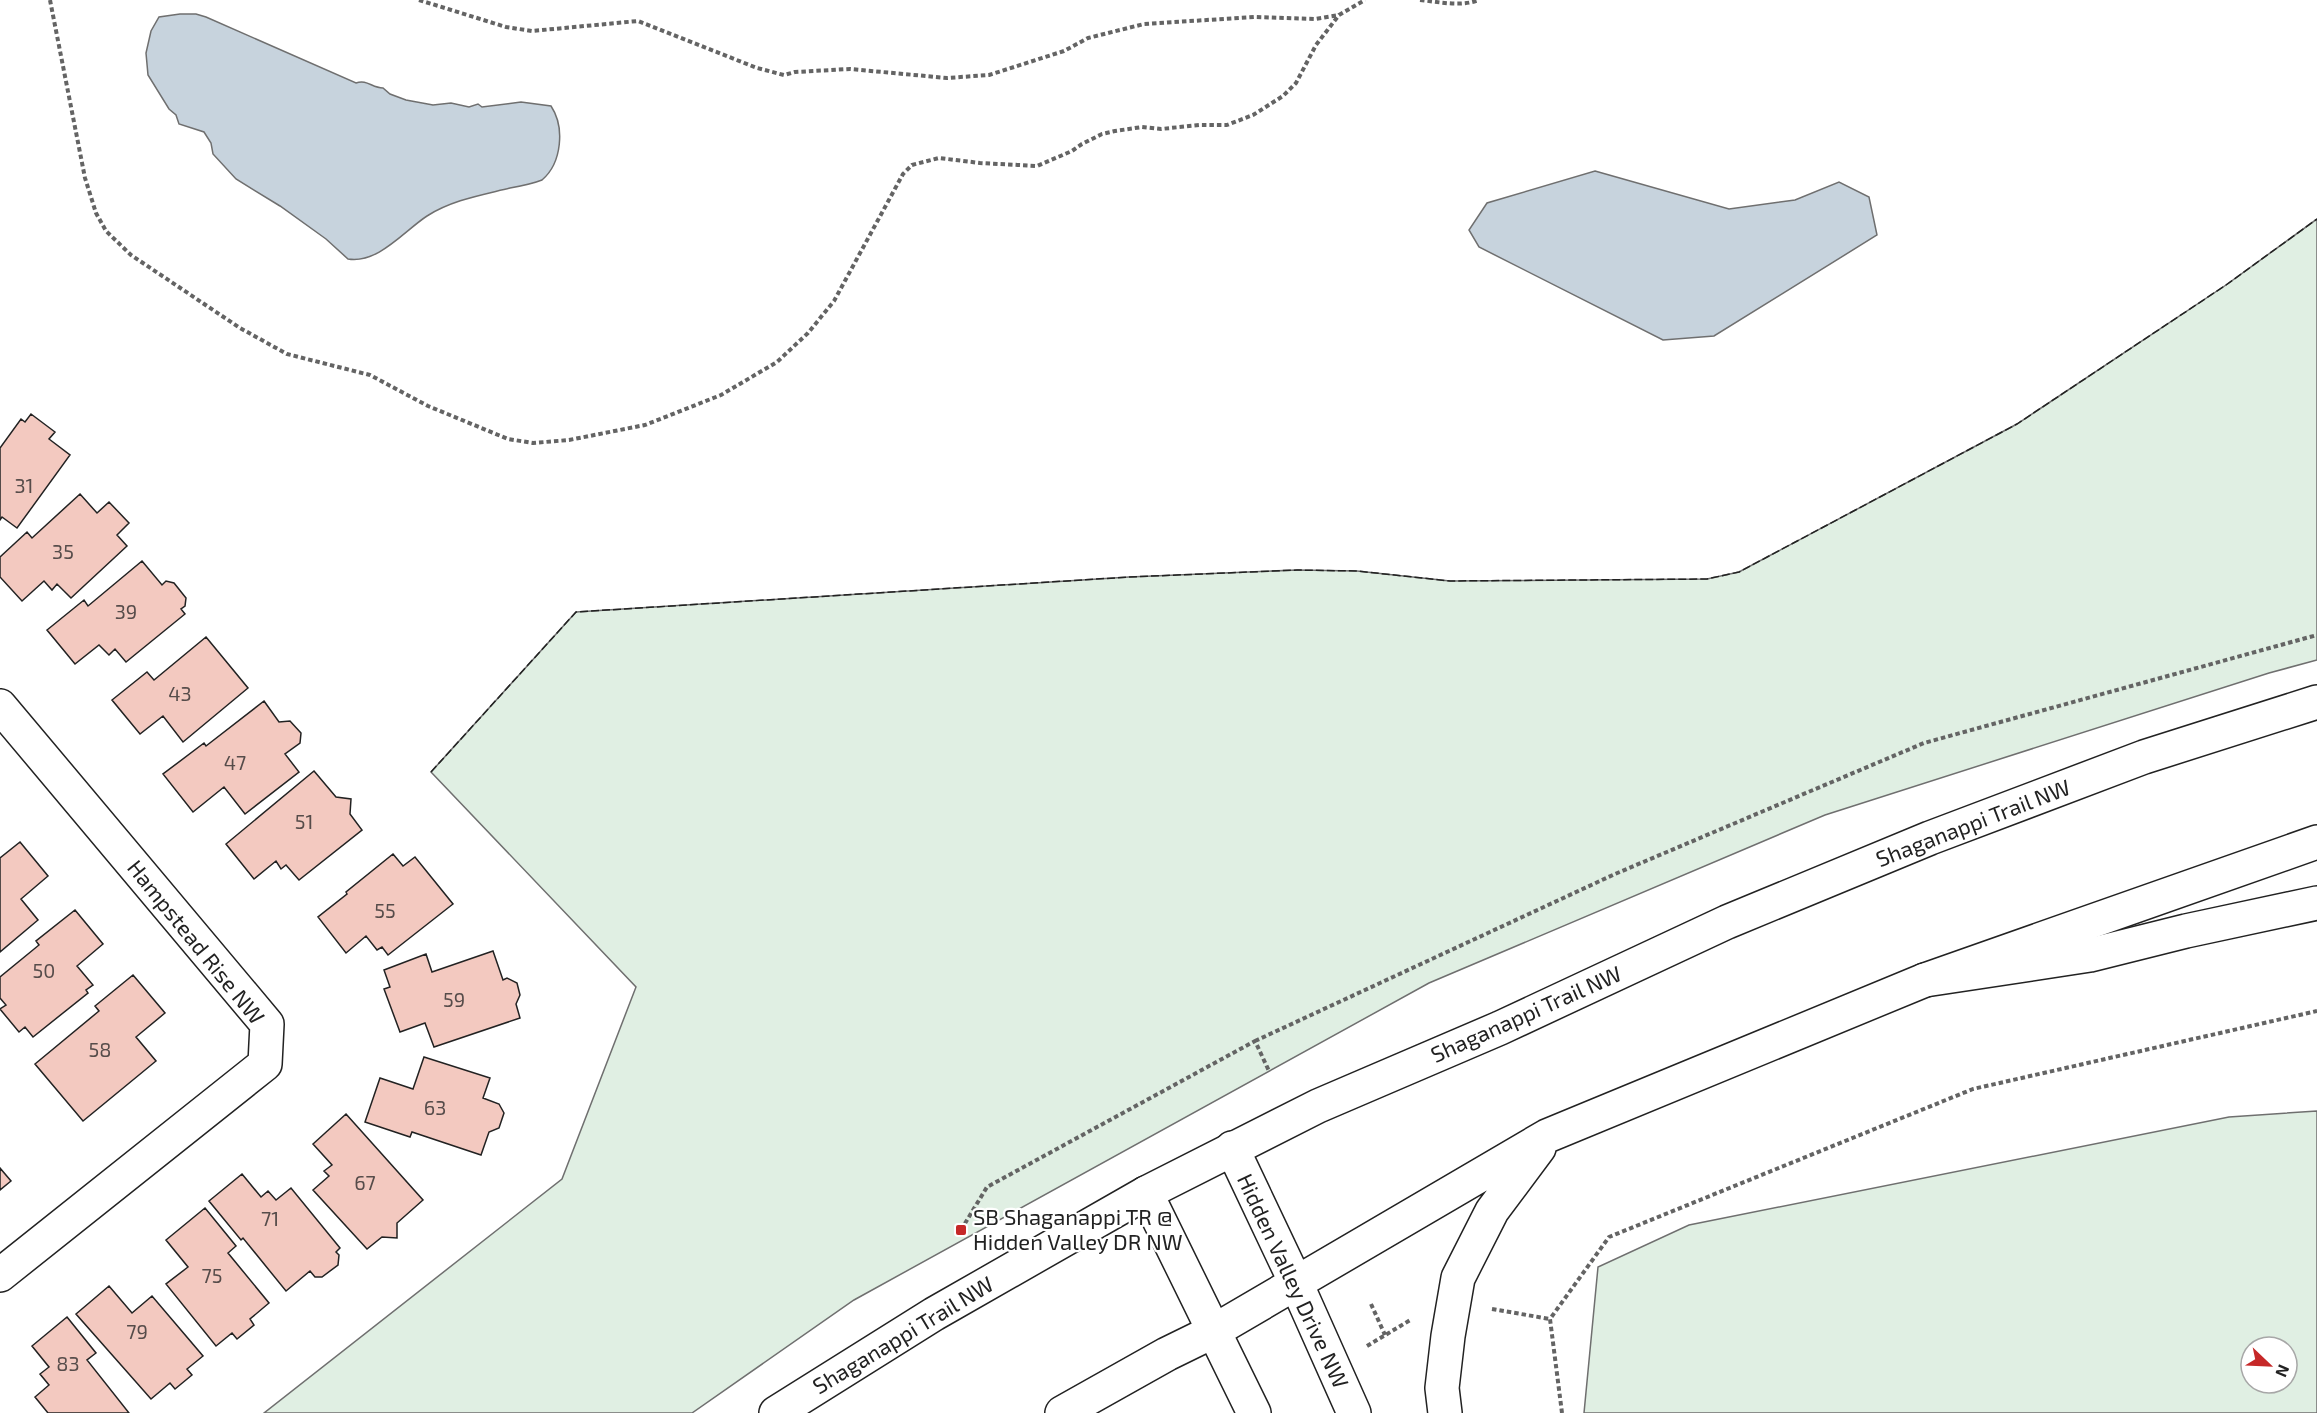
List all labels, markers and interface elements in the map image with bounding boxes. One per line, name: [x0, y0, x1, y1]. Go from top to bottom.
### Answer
house number: 31: [14, 473, 34, 497]
house number: 35: [52, 539, 74, 563]
house number: 39: [115, 599, 137, 623]
house number: 43: [168, 681, 192, 705]
house number: 47: [224, 750, 246, 774]
street label: Shaganappi Trail NW: [1872, 773, 2074, 871]
house number: 51: [295, 809, 313, 833]
street label: Hampstead Rise NW: [123, 854, 271, 1029]
house number: 55: [374, 898, 396, 922]
house number: 50: [33, 958, 55, 982]
street label: Shaganappi Trail NW: [1426, 959, 1625, 1067]
house number: 59: [443, 987, 465, 1011]
house number: 58: [89, 1037, 111, 1061]
house number: 63: [424, 1095, 446, 1119]
street label: Hidden Valley Drive NW: [1233, 1169, 1355, 1392]
house number: 67: [354, 1170, 376, 1194]
place label: SB Shaganappi TR @ Hidden Valley DR NW: [973, 1203, 1183, 1254]
house number: 71: [261, 1206, 279, 1230]
marker: SB Shaganappi TR @ Hidden Valley DR NW: [954, 1223, 968, 1237]
house number: 75: [202, 1263, 222, 1287]
street label: Shaganappi Trail NW: [807, 1270, 998, 1398]
house number: 79: [126, 1319, 148, 1343]
north arrow: [2239, 1335, 2299, 1395]
house number: 83: [56, 1351, 80, 1375]
text: N: [2272, 1362, 2294, 1380]

